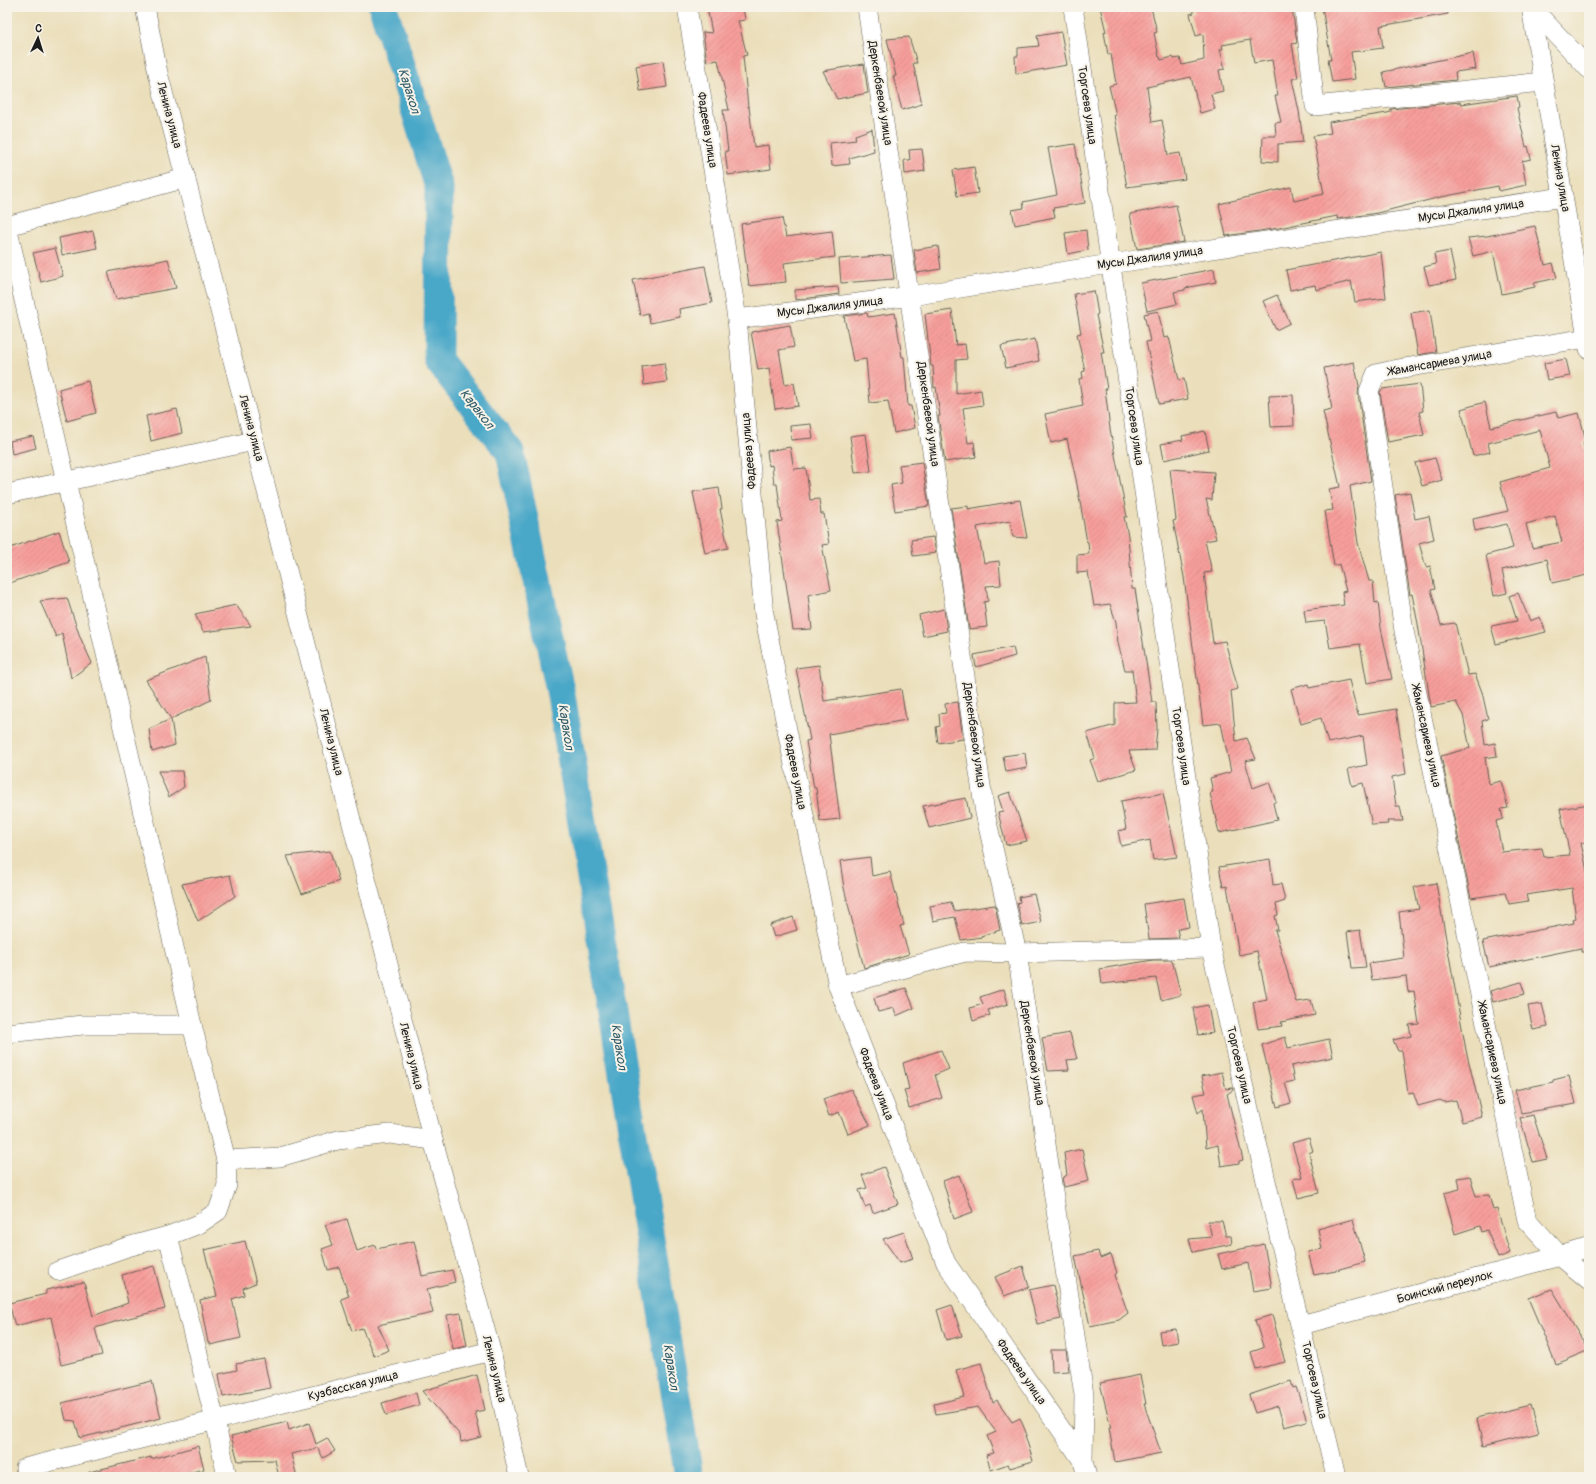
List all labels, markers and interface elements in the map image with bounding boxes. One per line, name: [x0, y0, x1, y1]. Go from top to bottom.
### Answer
north arrow: [18, 18, 58, 58]
text: С: [35, 22, 43, 35]
street label: Деркенбаевой улица: [864, 39, 896, 147]
street label: Торгоева улица: [1074, 65, 1100, 146]
water label: Каракол: [395, 67, 424, 117]
street label: Ленина улица: [153, 79, 185, 150]
street label: Фадеева улица: [694, 91, 720, 169]
street label: Ленина улица: [1546, 142, 1573, 213]
street label: Мусы Джалиля улица: [1417, 196, 1525, 226]
street label: Мусы Джалиля улица: [1096, 243, 1204, 273]
street label: Мусы Джалиля улица: [776, 293, 884, 321]
street label: Жамансариева улица: [1385, 346, 1493, 380]
street label: Деркенбаевой улица: [913, 360, 943, 468]
water label: Каракол: [456, 386, 498, 433]
street label: Торгоева улица: [1121, 386, 1147, 467]
street label: Ленина улица: [235, 392, 267, 463]
street label: Фадеева улица: [738, 412, 760, 490]
street label: Деркенбаевой улица: [959, 681, 989, 789]
street label: Жамансариева улица: [1407, 681, 1444, 789]
water label: Каракол: [554, 703, 578, 752]
street label: Ленина улица: [315, 706, 347, 777]
street label: Торгоева улица: [1168, 706, 1194, 787]
street label: Фадеева улица: [780, 733, 810, 811]
street label: Жамансариева улица: [1473, 998, 1510, 1106]
street label: Деркенбаевой улица: [1016, 999, 1048, 1107]
street label: Ленина улица: [395, 1020, 427, 1091]
water label: Каракол: [607, 1023, 631, 1072]
street label: Торгоева улица: [1223, 1025, 1255, 1106]
street label: Фадеева улица: [855, 1046, 897, 1123]
street label: Боинский переулок: [1395, 1267, 1495, 1307]
street label: Ленина улица: [478, 1333, 510, 1404]
street label: Фадеева улица: [993, 1336, 1049, 1408]
street label: Торгоева улица: [1298, 1340, 1330, 1421]
water label: Каракол: [659, 1343, 683, 1392]
street label: Кузбасская улица: [306, 1367, 400, 1404]

